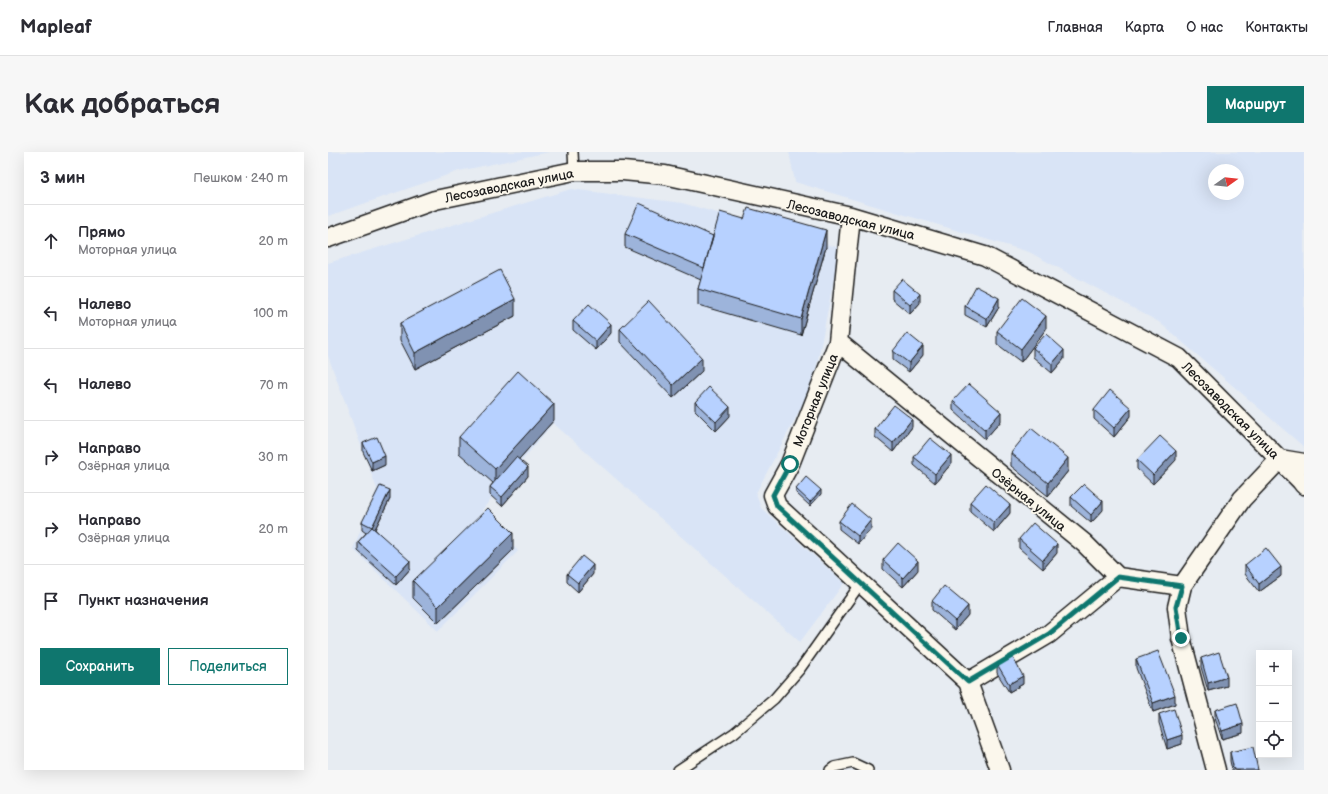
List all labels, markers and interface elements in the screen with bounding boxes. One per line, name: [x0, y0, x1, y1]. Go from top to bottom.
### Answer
text: Mapleaf: [20, 16, 92, 39]
text: Главная: [1048, 19, 1103, 36]
text: Карта: [1125, 19, 1164, 36]
text: О нас: [1186, 19, 1223, 36]
text: Контакты: [1245, 19, 1308, 36]
button: Маршрут: [1207, 86, 1304, 123]
text: Как добраться: [24, 88, 221, 121]
north arrow: [1208, 164, 1244, 200]
street label: Лесозаводская улица: [442, 166, 575, 207]
text: 3 мин: [40, 168, 85, 188]
text: Пешком · 240 m: [193, 170, 288, 186]
street label: Лесозаводская улица: [784, 196, 917, 244]
text: Прямо: [78, 223, 125, 242]
icon: ahead: [40, 230, 62, 252]
text: 20 m: [258, 233, 288, 249]
text: Моторная улица: [78, 242, 177, 258]
text: Налево: [78, 295, 131, 314]
icon: left: [40, 302, 62, 324]
text: 100 m: [253, 305, 288, 321]
text: Моторная улица: [78, 314, 177, 330]
street label: Моторная улица: [790, 351, 842, 449]
street label: Лесозаводская улица: [1178, 358, 1283, 463]
icon: left: [40, 374, 62, 396]
text: Налево: [78, 375, 131, 394]
text: 70 m: [260, 377, 288, 393]
text: Направо: [78, 439, 141, 458]
icon: right: [40, 446, 62, 468]
text: 30 m: [258, 449, 288, 465]
route start: [781, 455, 799, 473]
text: Озёрная улица: [78, 458, 170, 474]
street label: Озёрная улица: [988, 465, 1069, 535]
text: Направо: [78, 511, 141, 530]
icon: right: [40, 518, 62, 540]
text: 20 m: [258, 521, 288, 537]
text: Озёрная улица: [78, 530, 170, 546]
icon: arrive: [40, 590, 62, 612]
text: Пункт назначения: [78, 591, 209, 610]
route end: [1172, 629, 1190, 647]
button: Сохранить: [40, 648, 160, 685]
button: Поделиться: [168, 648, 288, 685]
map controls: [1256, 650, 1292, 758]
button: +: [1256, 650, 1292, 686]
button: −: [1256, 686, 1292, 722]
button: locate: [1256, 722, 1292, 758]

